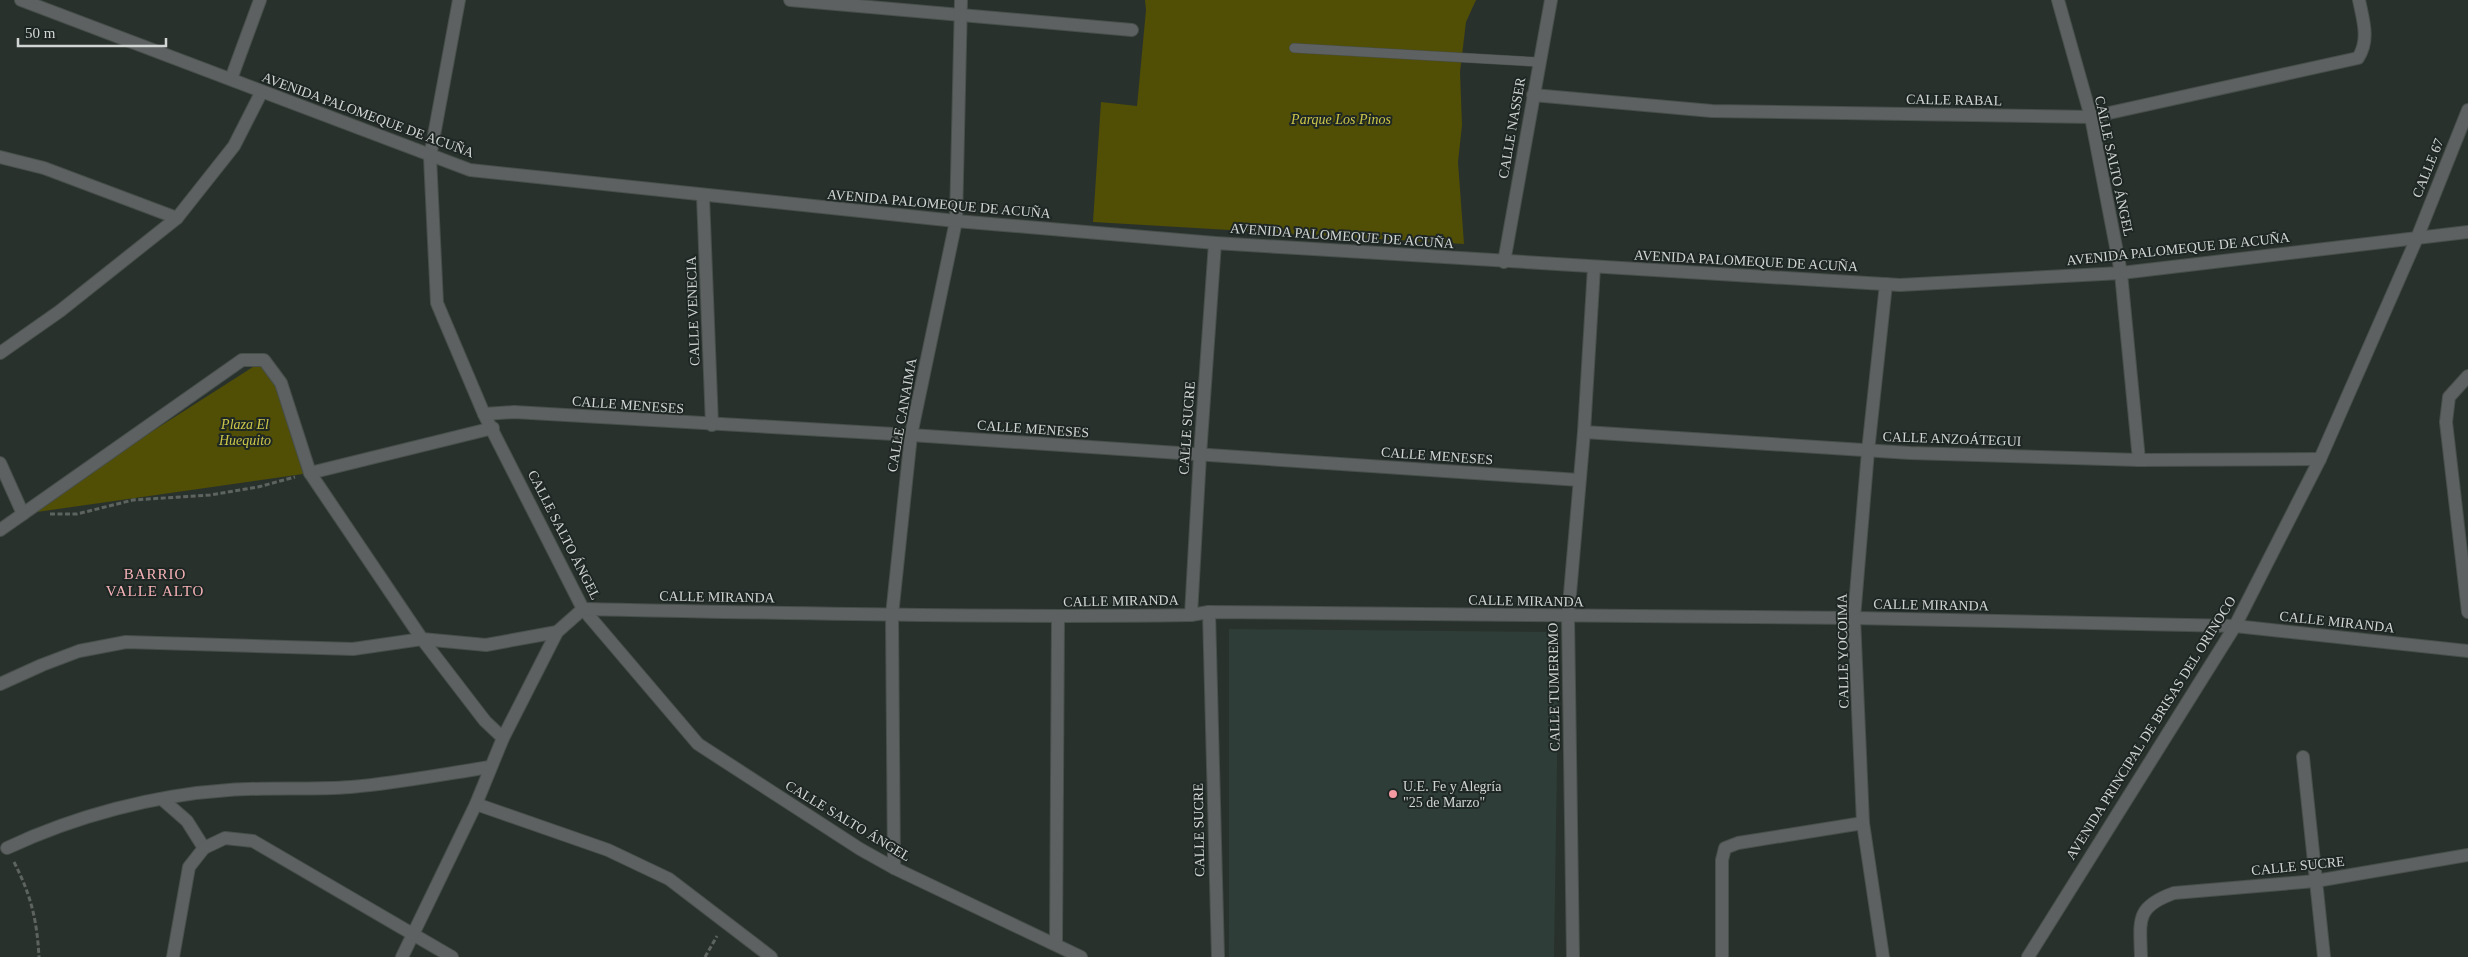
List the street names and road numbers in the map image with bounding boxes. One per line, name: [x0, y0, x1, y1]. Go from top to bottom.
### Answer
street label: AVENIDA PALOMEQUE DE ACUÑA: [260, 70, 477, 161]
street label: CALLE NASSER: [1496, 76, 1528, 180]
street label: CALLE RABAL: [1906, 92, 2002, 108]
street label: CALLE SALTO ÁNGEL: [2092, 94, 2137, 238]
street label: CALLE 67: [2409, 136, 2447, 200]
street label: AVENIDA PALOMEQUE DE ACUÑA: [827, 187, 1052, 221]
street label: AVENIDA PALOMEQUE DE ACUÑA: [1230, 221, 1455, 251]
street label: AVENIDA PALOMEQUE DE ACUÑA: [2066, 230, 2291, 268]
street label: AVENIDA PALOMEQUE DE ACUÑA: [1634, 248, 1859, 274]
street label: CALLE VENECIA: [684, 255, 702, 366]
street label: CALLE CANAIMA: [885, 356, 920, 473]
street label: CALLE SUCRE: [1176, 381, 1198, 475]
street label: CALLE MENESES: [571, 394, 685, 416]
street label: CALLE MENESES: [976, 418, 1090, 440]
street label: CALLE ANZOÁTEGUI: [1882, 428, 2022, 449]
street label: CALLE MENESES: [1380, 445, 1494, 467]
street label: CALLE SALTO ÁNGEL: [525, 467, 604, 602]
street label: CALLE MIRANDA: [659, 588, 776, 606]
street label: CALLE MIRANDA: [1063, 592, 1180, 610]
street label: CALLE MIRANDA: [1468, 592, 1585, 610]
street label: CALLE YOCOIMA: [1834, 593, 1852, 709]
street label: AVENIDA PRINCIPAL DE BRISAS DEL ORINOCO: [2063, 594, 2239, 862]
street label: CALLE MIRANDA: [1873, 596, 1990, 614]
street label: CALLE MIRANDA: [2279, 609, 2396, 636]
street label: CALLE TUMEREMO: [1545, 623, 1563, 751]
street label: CALLE SALTO ÁNGEL: [783, 777, 914, 864]
street label: CALLE SUCRE: [1191, 783, 1207, 877]
street label: CALLE SUCRE: [2251, 854, 2345, 878]

